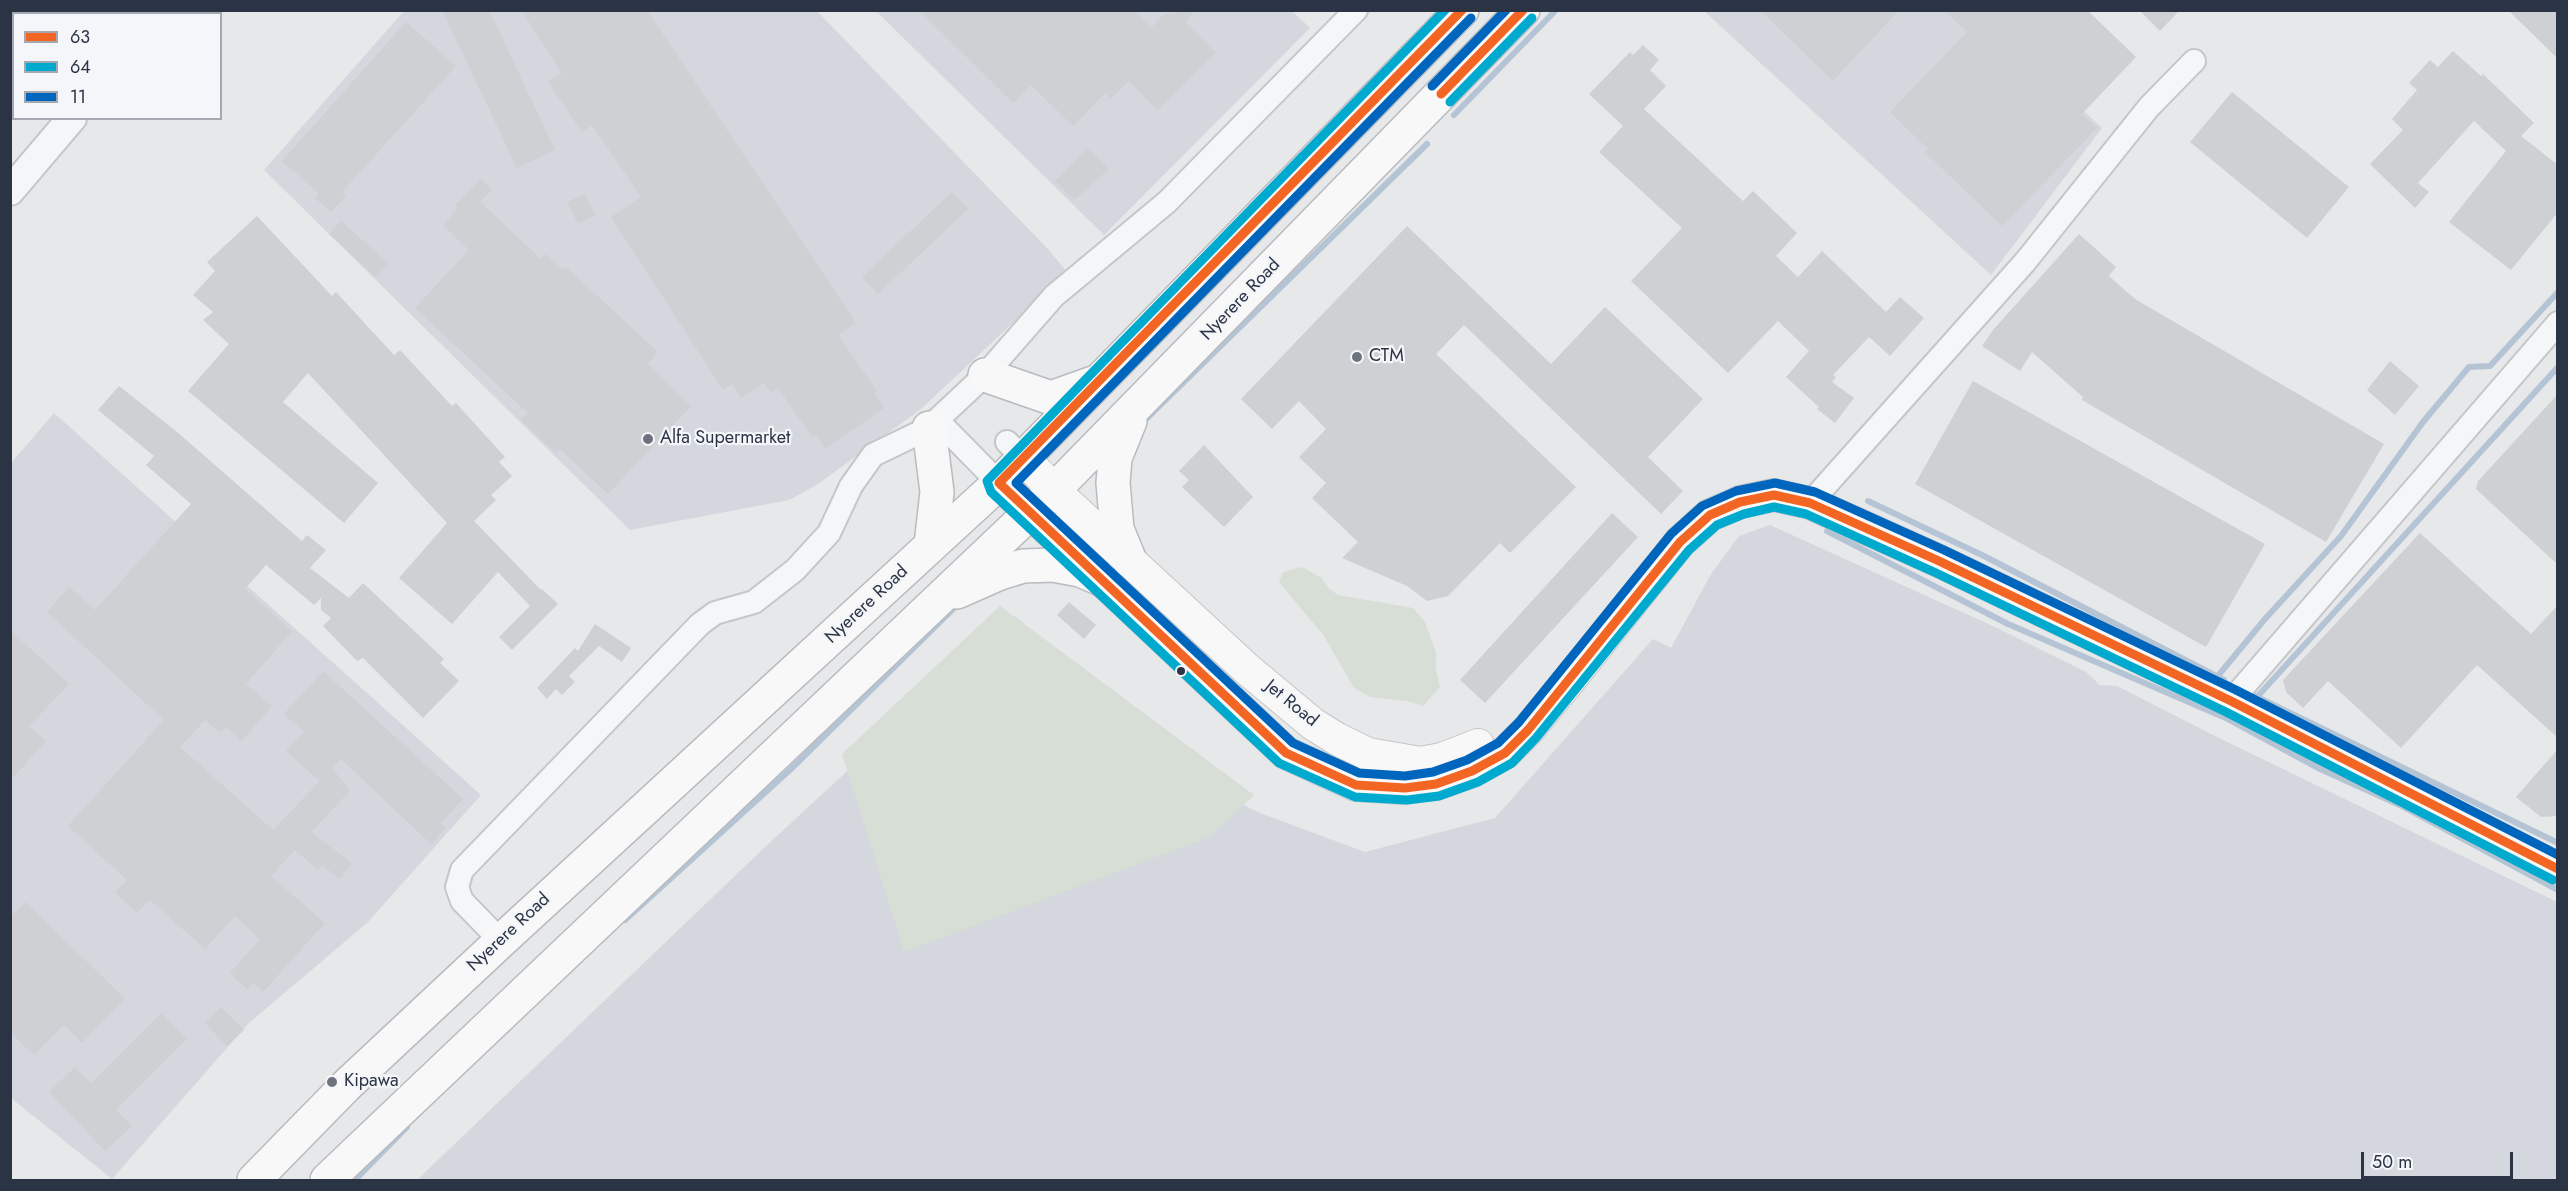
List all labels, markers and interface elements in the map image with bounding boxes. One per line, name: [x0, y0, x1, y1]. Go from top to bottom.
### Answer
legend: [12, 12, 222, 120]
text: 63: [70, 24, 90, 50]
text: 64: [70, 54, 91, 80]
text: 11: [70, 84, 86, 110]
street label: Nyerere Road: [1197, 255, 1285, 345]
place label: CTM: [1369, 346, 1404, 368]
marker: CTM: [1350, 350, 1364, 364]
place label: Alfa Supermarket: [660, 428, 790, 450]
marker: Alfa Supermarket: [641, 432, 655, 446]
street label: Nyerere Road: [821, 561, 913, 649]
unlabelled marker: [1175, 665, 1187, 677]
street label: Jet Road: [1260, 676, 1322, 732]
street label: Nyerere Road: [463, 889, 555, 977]
place label: Kipawa: [344, 1071, 399, 1093]
marker: Kipawa: [325, 1075, 339, 1089]
scale bar: [2364, 1140, 2516, 1178]
text: 50 m: [2372, 1149, 2412, 1175]

